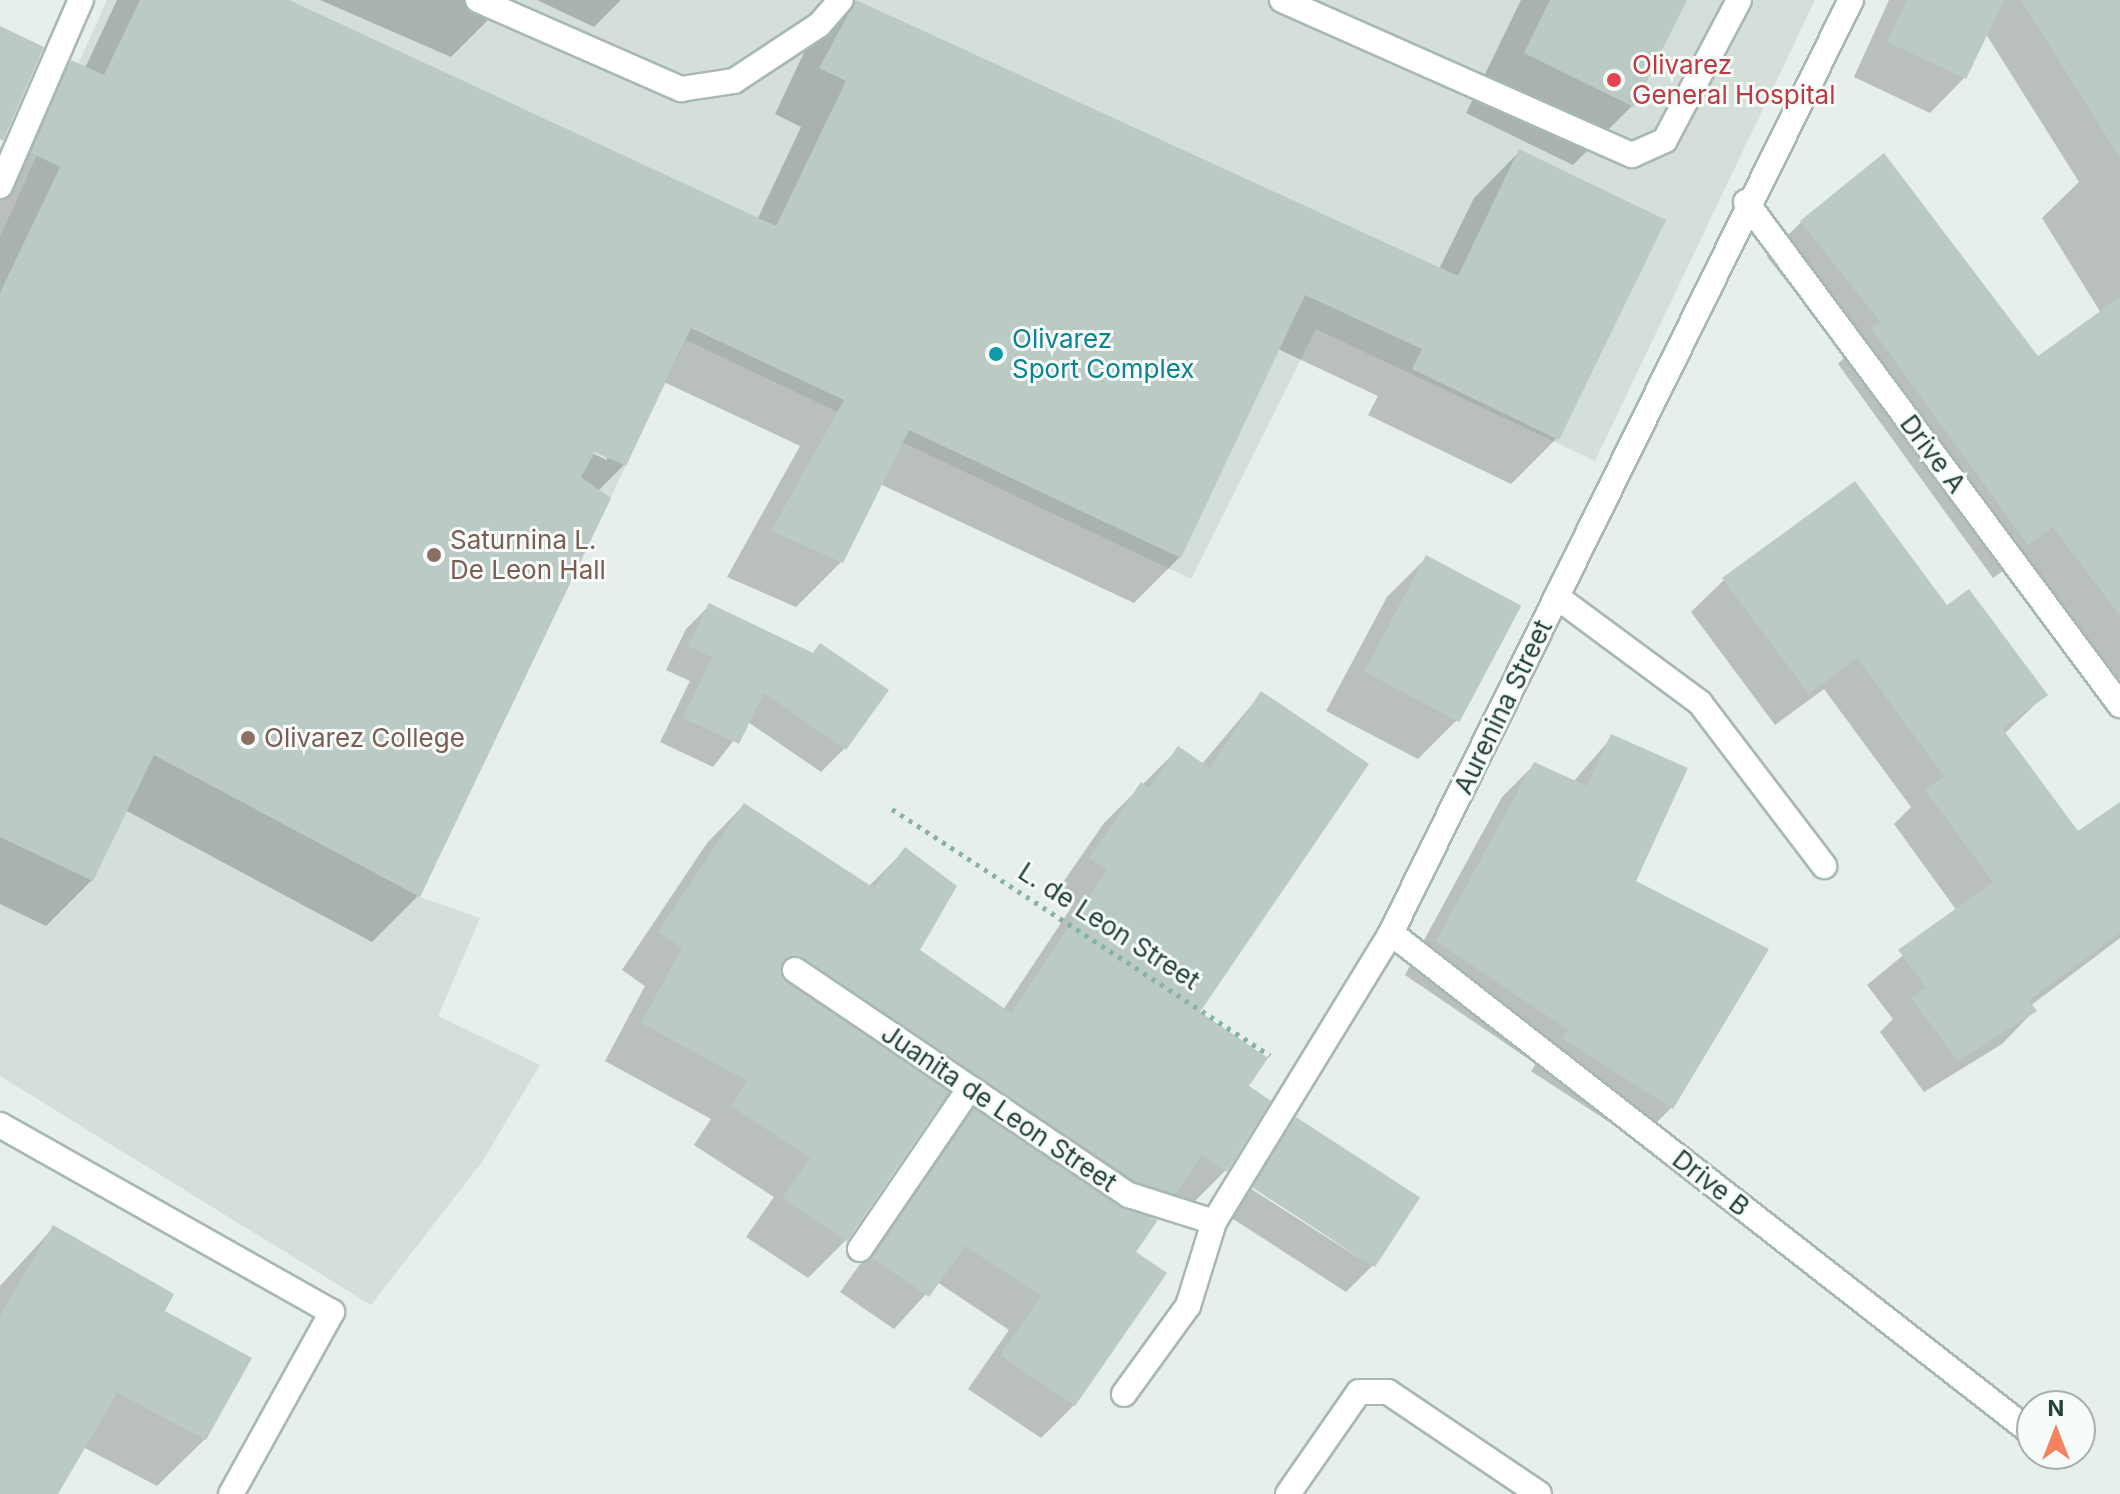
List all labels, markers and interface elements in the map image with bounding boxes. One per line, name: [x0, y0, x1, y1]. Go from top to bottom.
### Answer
place label: Olivarez General Hospital: [1632, 49, 1835, 110]
marker: Olivarez General Hospital: [1603, 69, 1625, 91]
place label: Olivarez Sport Complex: [1012, 323, 1195, 384]
marker: Olivarez Sport Complex: [987, 345, 1005, 363]
street label: Drive A: [1894, 409, 1972, 499]
place label: Saturnina L. De Leon Hall: [450, 524, 606, 586]
marker: Saturnina L. De Leon Hall: [425, 546, 443, 564]
street label: Aurenina Street: [1447, 615, 1559, 799]
place label: Olivarez College: [264, 722, 465, 754]
marker: Olivarez College: [239, 729, 257, 747]
street label: L. de Leon Street: [1013, 856, 1205, 996]
street label: Juanita de Leon Street: [875, 1018, 1123, 1198]
street label: Drive B: [1666, 1143, 1756, 1223]
north arrow: [2016, 1390, 2096, 1470]
text: N: [2048, 1395, 2064, 1421]

